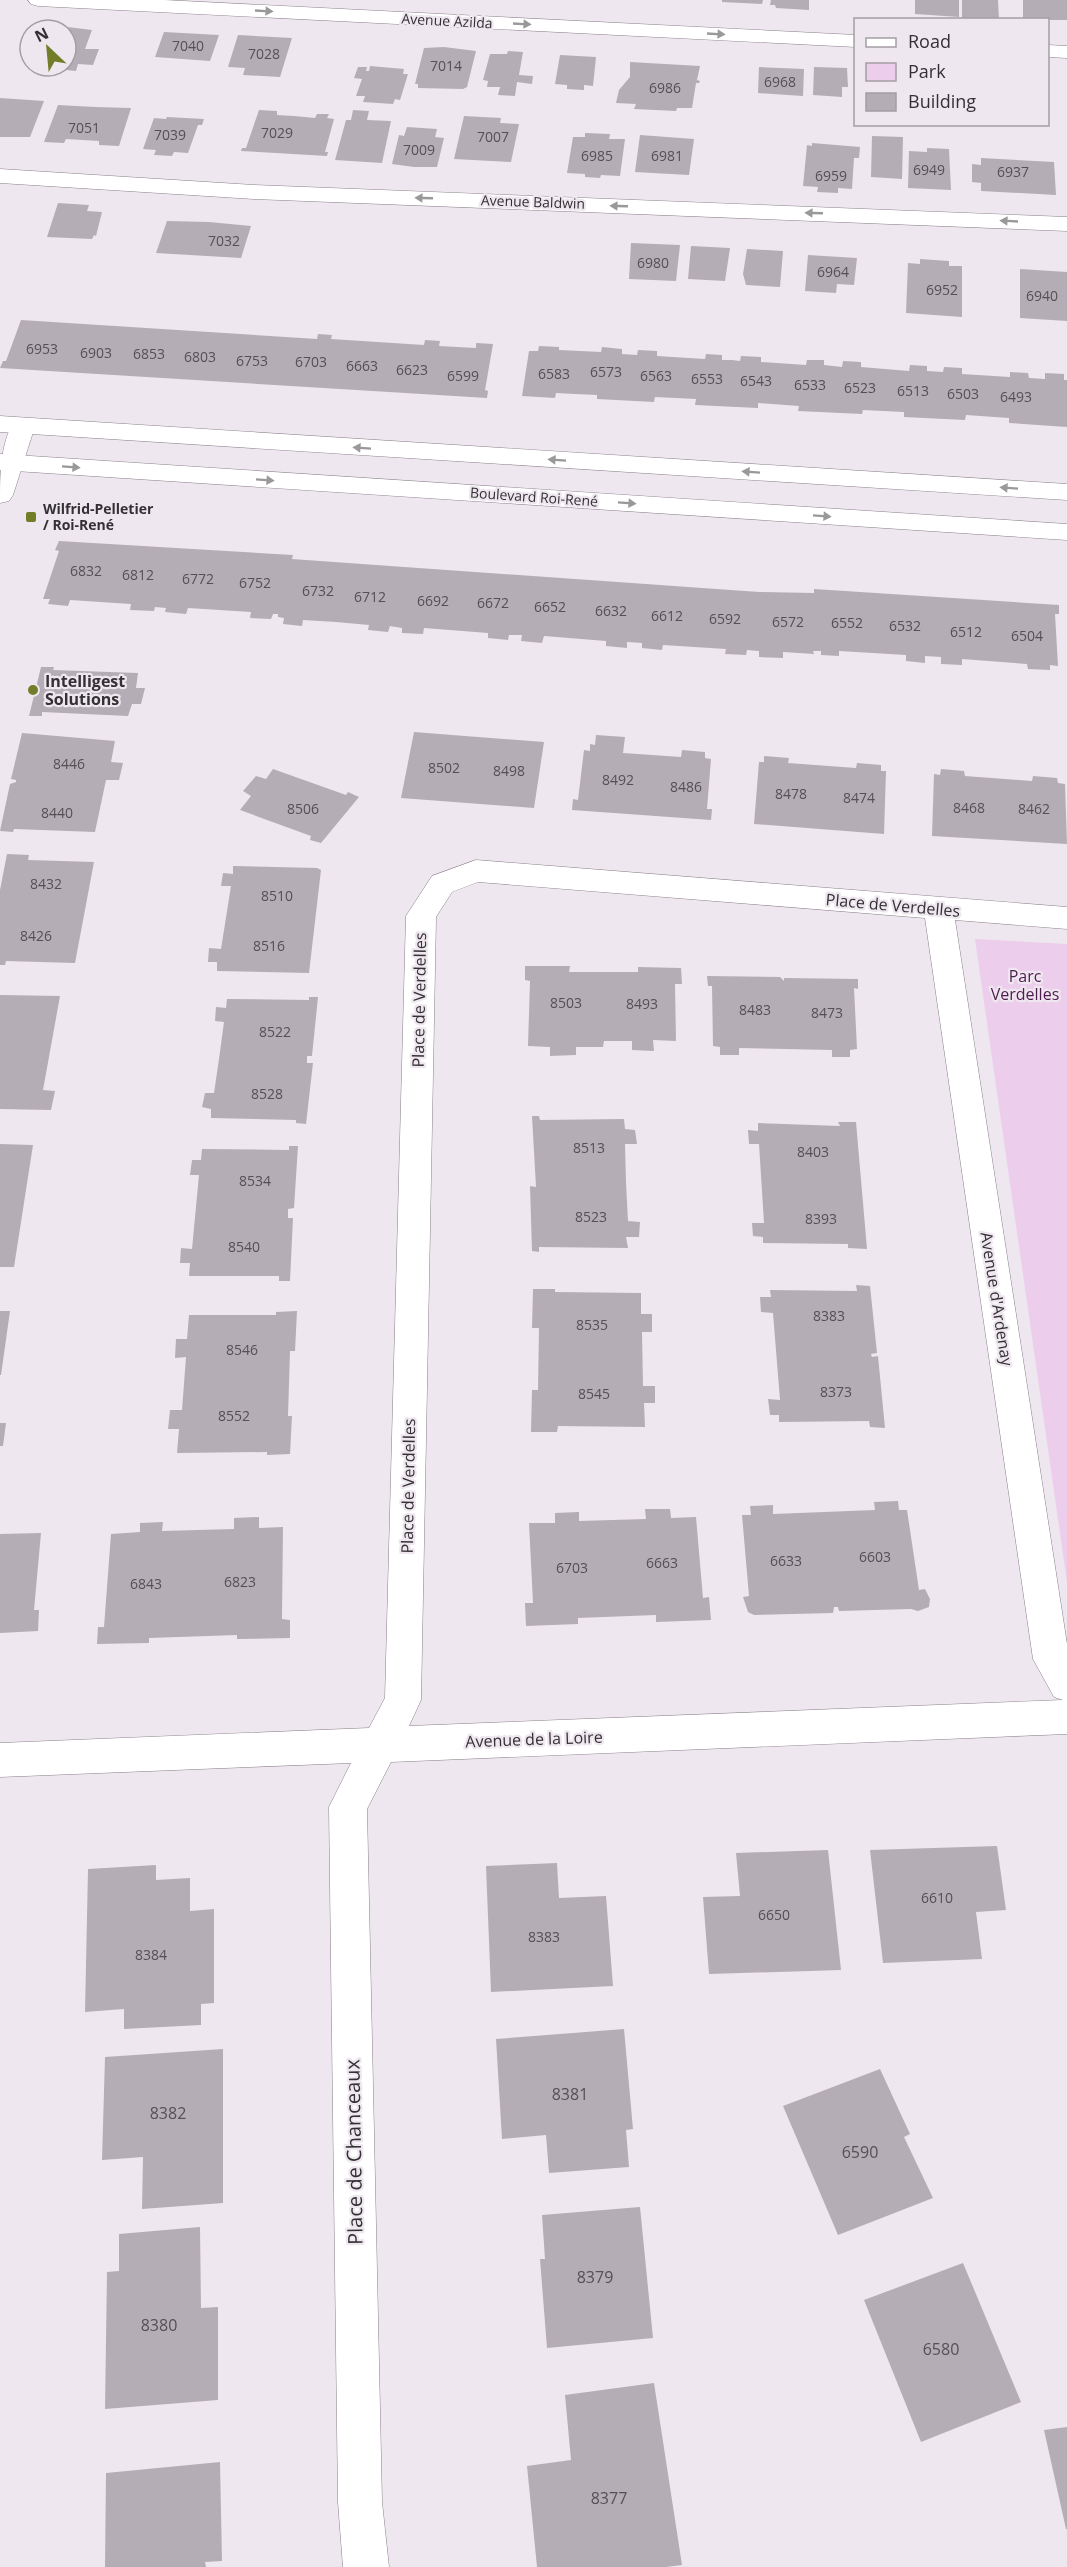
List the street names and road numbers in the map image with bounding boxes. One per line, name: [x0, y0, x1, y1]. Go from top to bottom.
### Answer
street label: Avenue Azilda: [401, 9, 493, 32]
street label: Avenue Baldwin: [481, 190, 585, 213]
street label: Boulevard Roi-René: [469, 483, 599, 510]
street label: Place de Verdelles: [825, 888, 961, 922]
street label: Place de Verdelles: [407, 932, 431, 1068]
street label: Avenue d'Ardenay: [976, 1230, 1019, 1369]
street label: Place de Verdelles: [396, 1418, 420, 1554]
street label: Avenue de la Loire: [465, 1726, 603, 1752]
street label: Place de Chanceaux: [338, 2058, 369, 2245]

